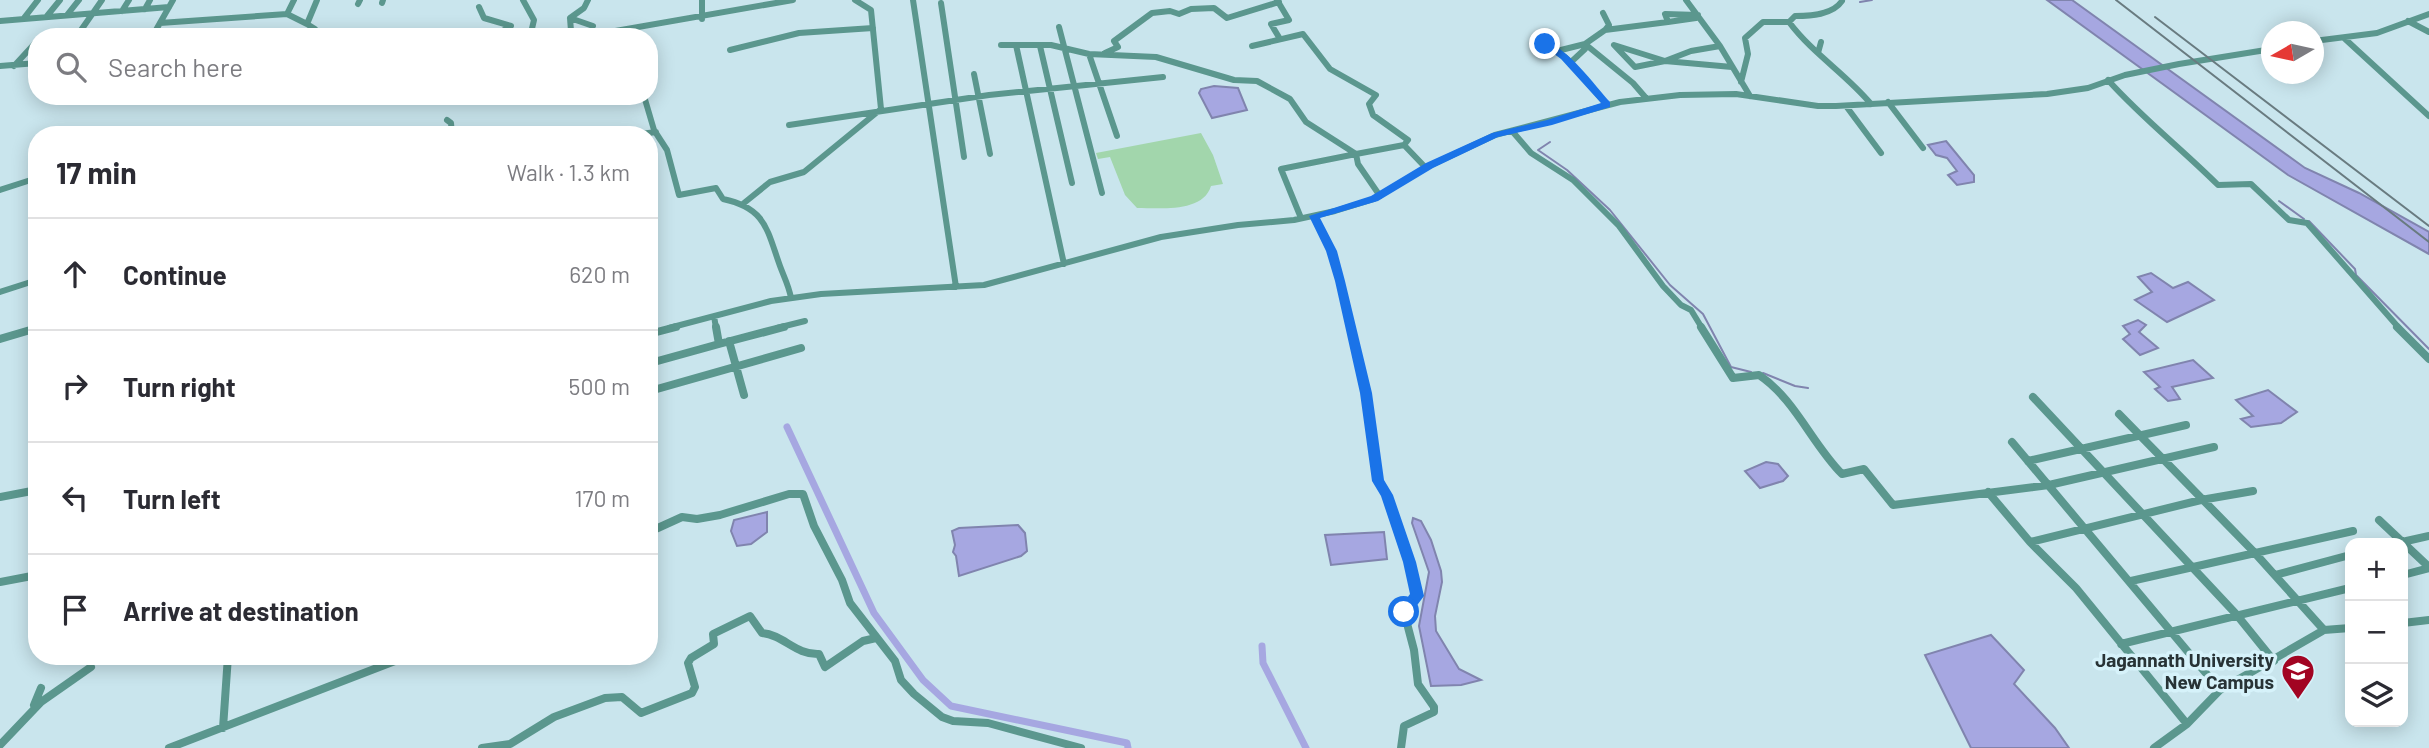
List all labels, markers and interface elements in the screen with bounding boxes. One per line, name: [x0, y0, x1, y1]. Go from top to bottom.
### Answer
north arrow: [2261, 21, 2324, 84]
search box: [28, 28, 658, 105]
route end: [1529, 28, 1560, 59]
icon: search: [52, 48, 90, 86]
text: Search here: [108, 51, 243, 82]
text: 17 min: [56, 154, 137, 190]
text: Walk · 1.3 km: [507, 158, 630, 186]
icon: ahead: [56, 255, 94, 293]
text: Continue: [123, 259, 227, 290]
text: 620 m: [569, 260, 630, 288]
icon: right: [56, 367, 94, 405]
text: Turn right: [123, 371, 236, 402]
text: 500 m: [569, 372, 630, 400]
icon: left: [56, 479, 94, 517]
text: Turn left: [123, 483, 221, 514]
text: 170 m: [574, 484, 630, 512]
map controls: [2345, 538, 2408, 727]
button: +: [2345, 538, 2408, 601]
icon: arrive: [56, 591, 94, 629]
text: Arrive at destination: [123, 595, 359, 626]
route start: [1388, 596, 1419, 627]
button: −: [2345, 601, 2408, 664]
place label: Jagannath University New Campus: [2095, 648, 2274, 693]
school or university icon: Jagannath University New Campus: [2279, 652, 2317, 701]
button: layers: [2345, 664, 2408, 727]

